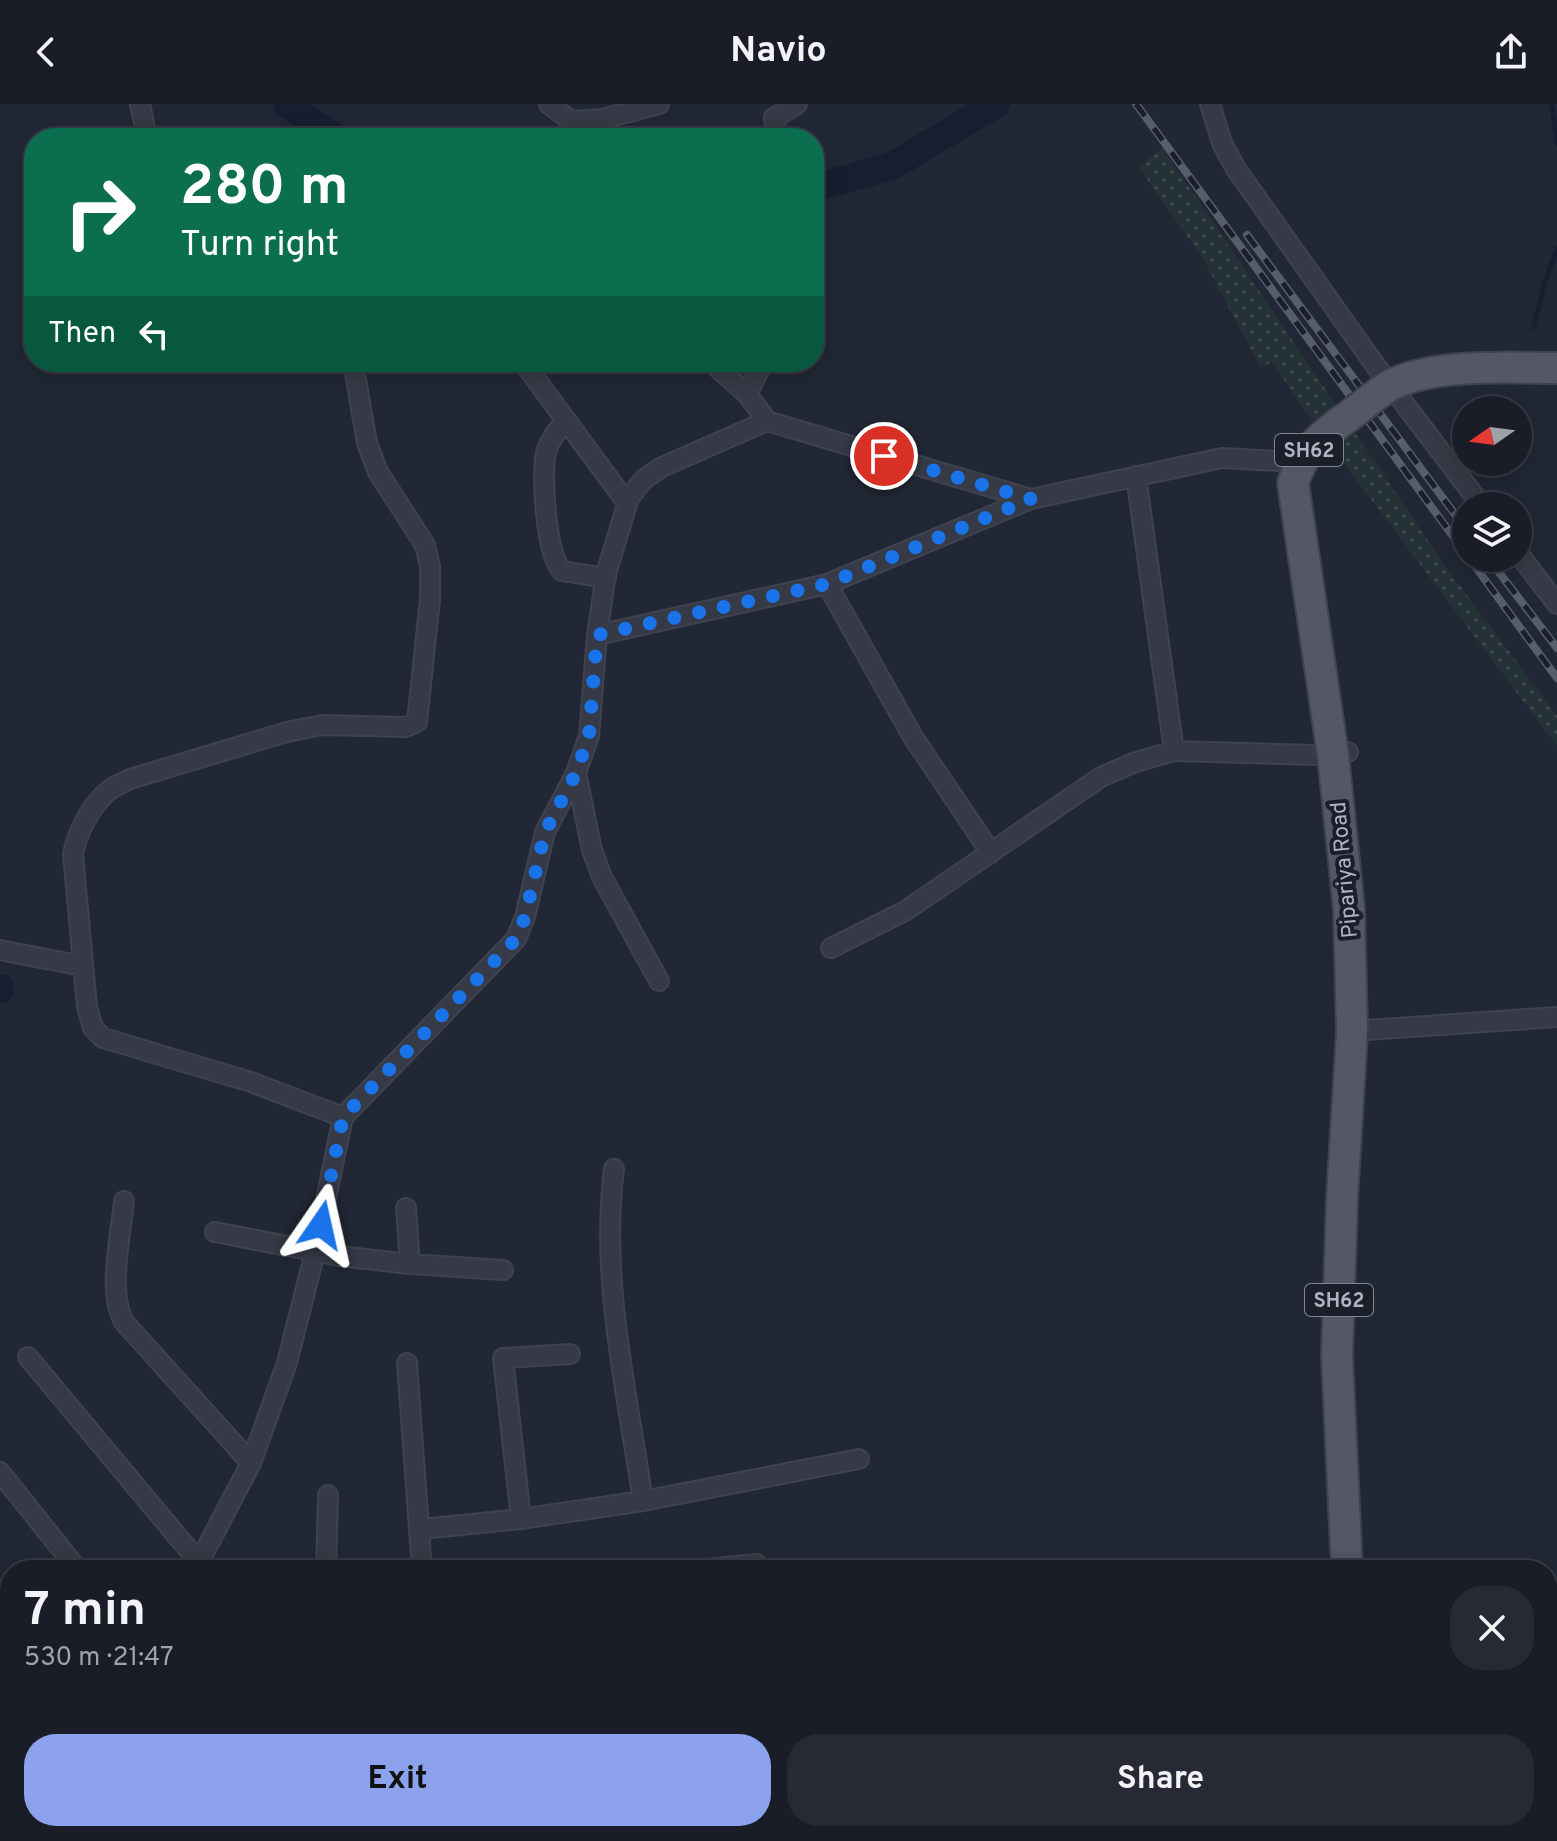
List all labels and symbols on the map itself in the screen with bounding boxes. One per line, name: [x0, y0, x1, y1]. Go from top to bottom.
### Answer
north arrow: [1452, 396, 1532, 476]
pin: [850, 422, 918, 490]
road number: SH62: [1275, 434, 1343, 466]
street label: Pipariya Road: [1326, 800, 1365, 939]
position arrow: [279, 1183, 363, 1267]
road number: SH62: [1305, 1284, 1373, 1316]

